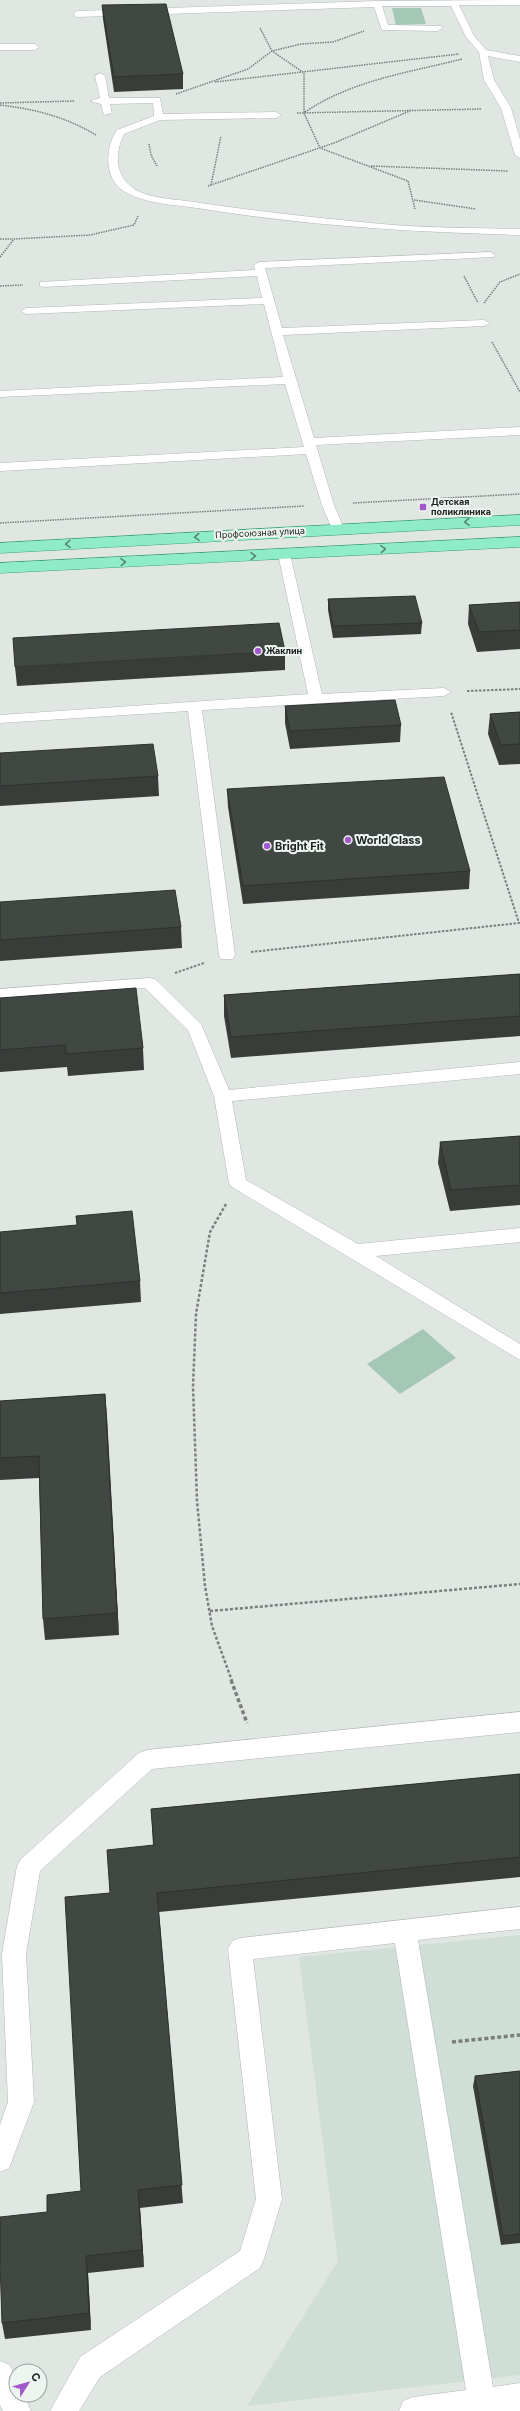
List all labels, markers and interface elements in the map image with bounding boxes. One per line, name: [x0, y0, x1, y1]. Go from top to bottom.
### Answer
place label: Детская поликлиника: [431, 496, 491, 517]
marker: Детская поликлиника: [418, 502, 428, 512]
one-way arrow: [464, 518, 470, 527]
street label: Профсоюзная улица: [215, 525, 305, 540]
one-way arrow: [194, 532, 200, 541]
one-way arrow: [65, 540, 71, 548]
one-way arrow: [380, 545, 386, 553]
one-way arrow: [250, 552, 256, 560]
one-way arrow: [120, 558, 126, 566]
place label: Жаклин: [266, 645, 303, 656]
marker: Жаклин: [253, 646, 263, 656]
place label: World Class: [356, 833, 421, 847]
marker: World Class: [343, 835, 353, 845]
place label: Bright Fit: [275, 839, 324, 853]
marker: Bright Fit: [262, 841, 272, 851]
north arrow: [8, 2363, 48, 2403]
text: С: [28, 2370, 44, 2384]

